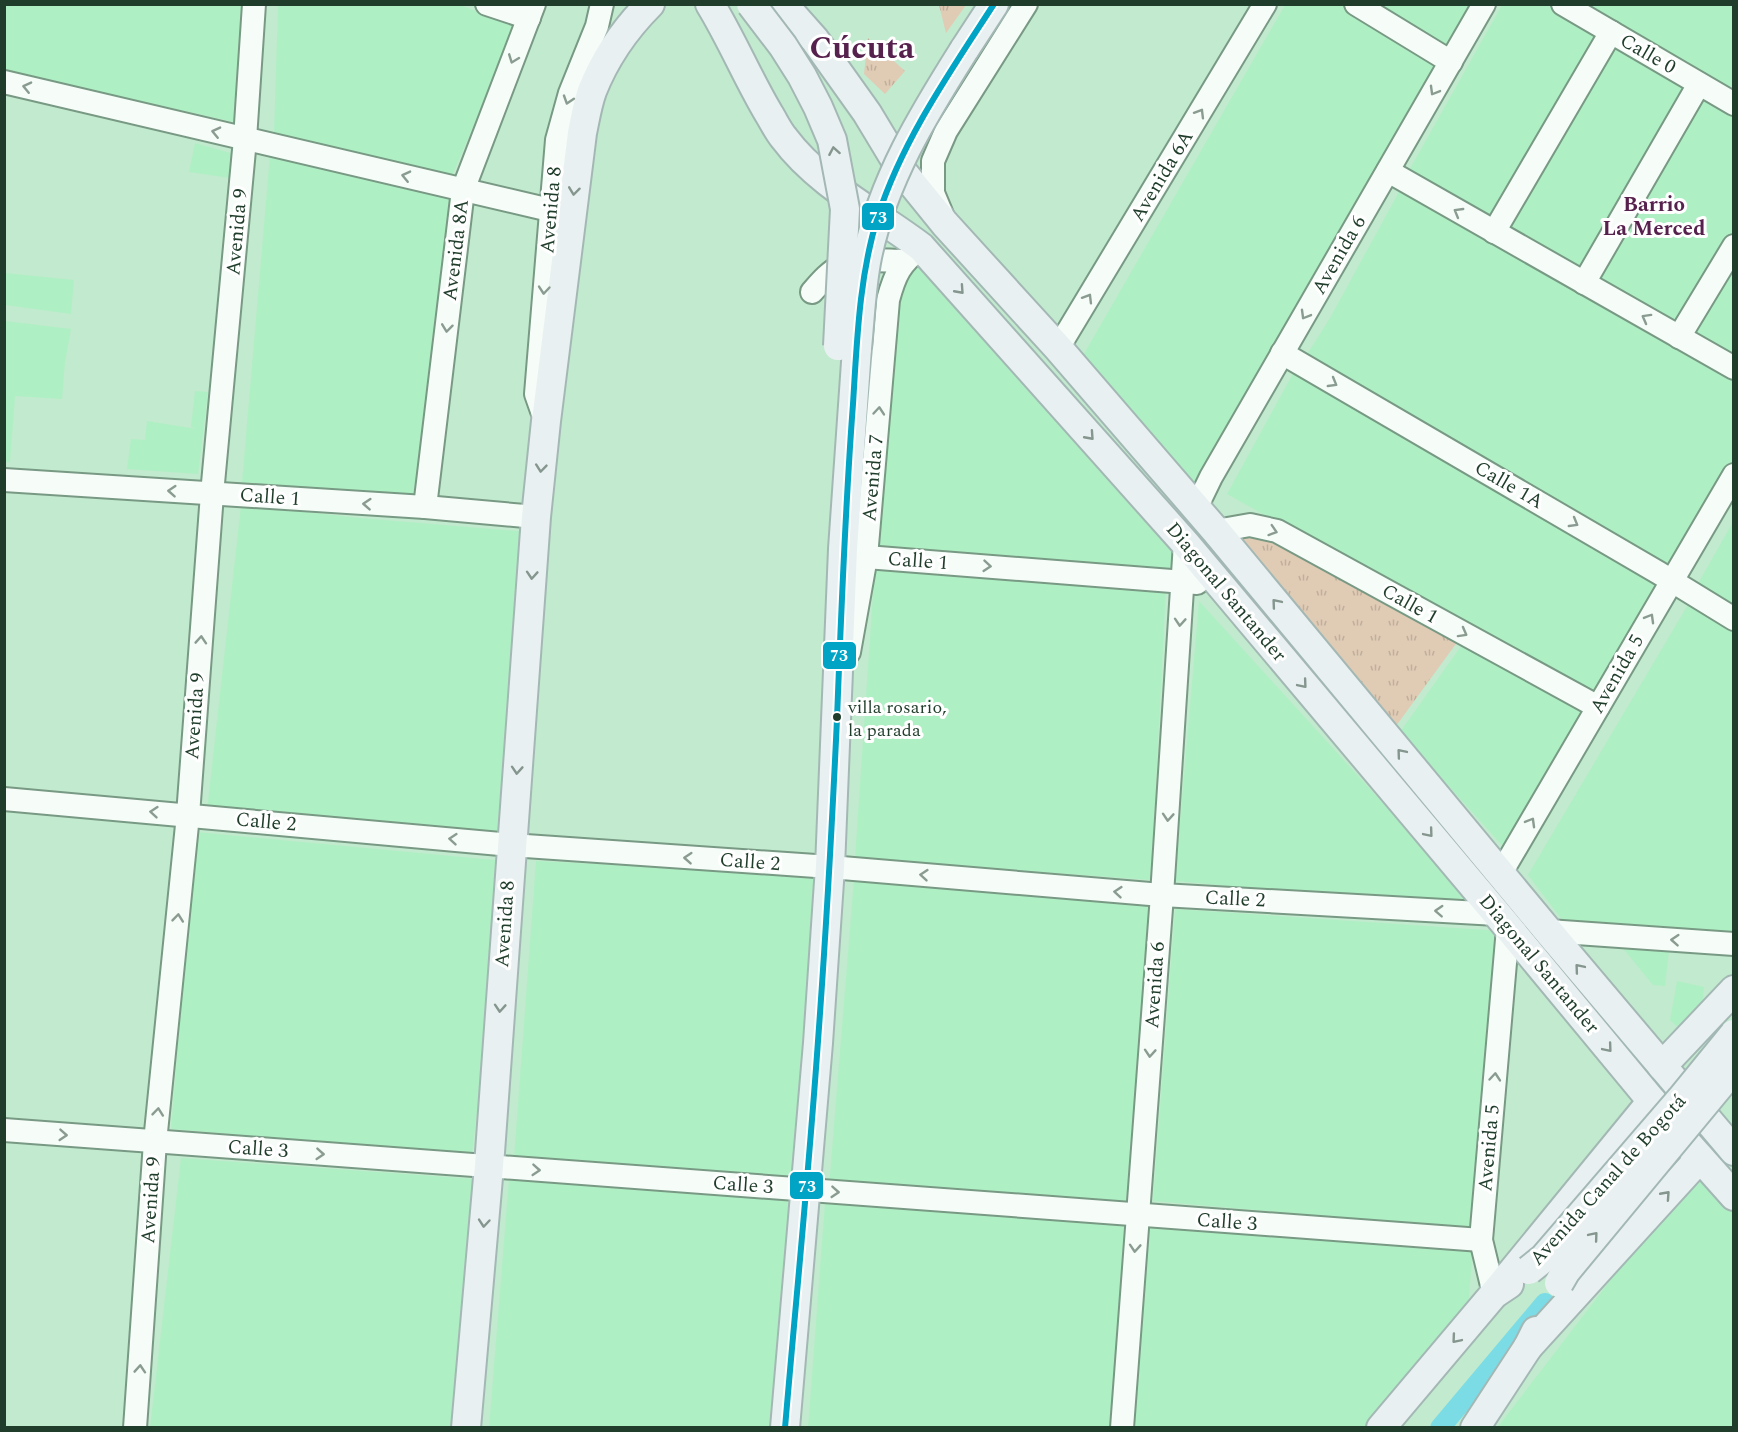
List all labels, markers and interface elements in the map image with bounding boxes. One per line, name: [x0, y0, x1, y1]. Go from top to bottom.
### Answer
district label: Cúcuta: [810, 24, 915, 73]
street label: Calle 0: [1614, 26, 1682, 82]
one-way arrow: [508, 53, 521, 64]
one-way arrow: [22, 81, 32, 94]
one-way arrow: [1430, 85, 1441, 96]
one-way arrow: [563, 94, 575, 105]
one-way arrow: [1192, 109, 1204, 119]
street label: Avenida 6A: [1123, 124, 1201, 228]
one-way arrow: [212, 126, 222, 139]
one-way arrow: [828, 147, 841, 157]
street label: Avenida 8: [532, 165, 570, 255]
one-way arrow: [402, 171, 412, 184]
street label: Avenida 9: [218, 187, 256, 277]
one-way arrow: [569, 187, 581, 196]
district label: Barrio La Merced: [1603, 189, 1705, 245]
street label: Avenida 8A: [435, 197, 477, 303]
line badge: 73: [861, 202, 895, 231]
text: 73: [869, 206, 887, 230]
one-way arrow: [1454, 207, 1464, 219]
street label: Avenida 6: [1304, 210, 1374, 300]
one-way arrow: [953, 283, 964, 294]
one-way arrow: [538, 285, 551, 294]
one-way arrow: [1081, 294, 1093, 304]
one-way arrow: [1301, 309, 1312, 319]
one-way arrow: [1642, 314, 1652, 325]
one-way arrow: [441, 323, 454, 333]
one-way arrow: [1327, 376, 1337, 387]
one-way arrow: [872, 407, 885, 416]
one-way arrow: [1083, 429, 1094, 440]
street label: Avenida 7: [854, 433, 892, 523]
street label: Calle 1A: [1469, 453, 1549, 517]
one-way arrow: [535, 464, 548, 473]
street label: Calle 1: [239, 480, 301, 514]
one-way arrow: [168, 485, 177, 498]
one-way arrow: [362, 497, 371, 510]
street label: Diagonal Santander: [1158, 515, 1294, 669]
one-way arrow: [1568, 516, 1578, 528]
one-way arrow: [1267, 524, 1278, 536]
street label: Calle 1: [887, 544, 949, 578]
one-way arrow: [983, 560, 992, 573]
one-way arrow: [525, 571, 538, 580]
street label: Calle 1: [1376, 576, 1444, 632]
one-way arrow: [1273, 599, 1284, 610]
one-way arrow: [1643, 614, 1655, 624]
one-way arrow: [1174, 618, 1187, 627]
one-way arrow: [1457, 626, 1468, 637]
street label: Avenida 5: [1582, 629, 1652, 719]
one-way arrow: [194, 635, 207, 644]
line badge: 73: [822, 641, 857, 670]
text: 73: [830, 644, 848, 668]
street label: Avenida 9: [177, 671, 213, 761]
one-way arrow: [1296, 677, 1307, 688]
place label: villa rosario, la parada: [847, 694, 946, 744]
marker: villa rosario, la parada: [831, 711, 843, 723]
one-way arrow: [1398, 749, 1409, 760]
one-way arrow: [511, 765, 524, 774]
street label: Calle 2: [234, 804, 298, 840]
one-way arrow: [149, 806, 159, 819]
one-way arrow: [1161, 812, 1174, 821]
one-way arrow: [1523, 818, 1535, 828]
one-way arrow: [1422, 826, 1433, 837]
one-way arrow: [448, 833, 457, 846]
street label: Calle 2: [719, 845, 781, 879]
one-way arrow: [683, 851, 692, 864]
one-way arrow: [919, 869, 929, 882]
street label: Avenida 8: [487, 879, 523, 969]
street label: Calle 2: [1204, 882, 1266, 916]
one-way arrow: [1114, 886, 1123, 899]
street label: Diagonal Santander: [1471, 887, 1607, 1041]
one-way arrow: [1434, 904, 1443, 917]
one-way arrow: [171, 913, 184, 922]
one-way arrow: [1671, 934, 1680, 947]
street label: Avenida 6: [1137, 940, 1173, 1030]
one-way arrow: [1575, 964, 1586, 975]
one-way arrow: [493, 1003, 506, 1012]
one-way arrow: [1601, 1041, 1612, 1052]
one-way arrow: [1144, 1049, 1157, 1058]
one-way arrow: [1488, 1073, 1501, 1082]
street label: Avenida Canal de Bogotá: [1523, 1087, 1694, 1273]
street label: Avenida 5: [1470, 1103, 1508, 1193]
one-way arrow: [151, 1107, 164, 1116]
one-way arrow: [58, 1128, 67, 1141]
street label: Calle 3: [227, 1132, 289, 1166]
one-way arrow: [316, 1147, 325, 1160]
street label: Avenida 9: [133, 1155, 169, 1245]
one-way arrow: [531, 1163, 540, 1176]
street label: Calle 3: [712, 1168, 774, 1202]
line badge: 73: [789, 1171, 824, 1200]
text: 73: [798, 1175, 816, 1199]
one-way arrow: [830, 1186, 839, 1199]
one-way arrow: [1659, 1191, 1670, 1201]
street label: Calle 3: [1196, 1205, 1258, 1239]
one-way arrow: [478, 1219, 491, 1228]
one-way arrow: [1587, 1232, 1598, 1243]
one-way arrow: [1129, 1243, 1142, 1252]
one-way arrow: [1452, 1332, 1463, 1343]
one-way arrow: [133, 1365, 146, 1374]

